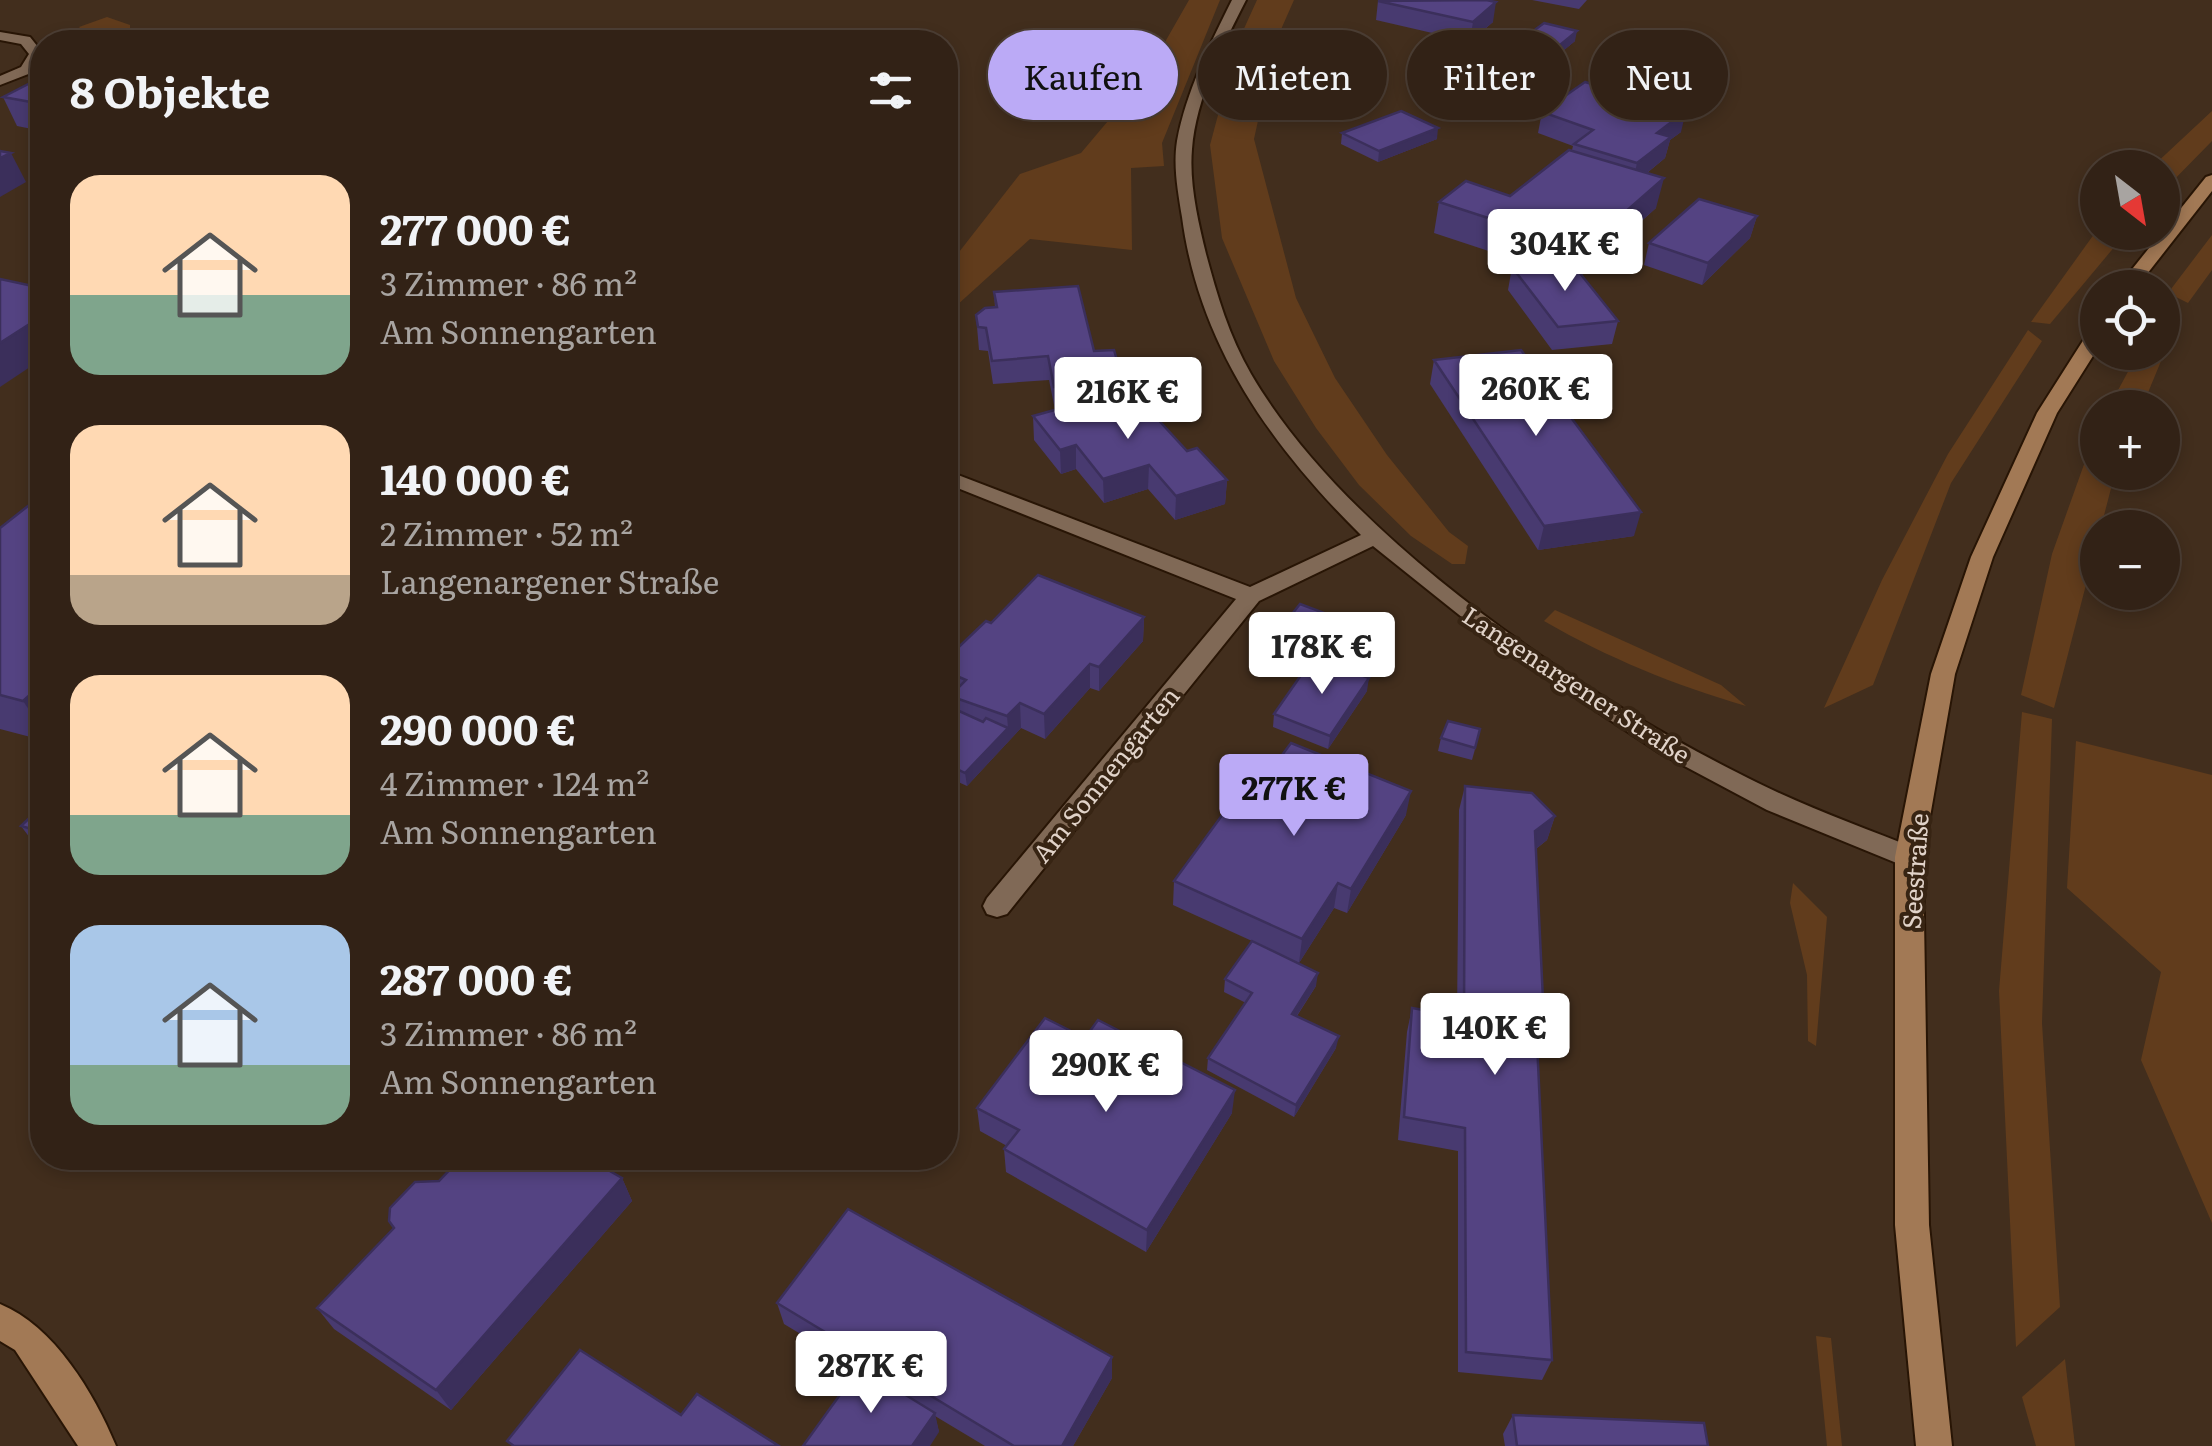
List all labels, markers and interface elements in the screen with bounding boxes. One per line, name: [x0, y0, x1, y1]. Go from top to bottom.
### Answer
chip: Kaufen: [988, 30, 1178, 120]
chip: Mieten: [1198, 30, 1387, 120]
chip: Filter: [1407, 30, 1570, 120]
chip: Neu: [1590, 30, 1728, 120]
text: 8 Objekte: [70, 59, 270, 121]
icon: filters: [863, 63, 918, 118]
north arrow: [2080, 150, 2180, 250]
map controls: [2080, 150, 2180, 610]
text: 277 000 €: [380, 196, 571, 258]
pin: 304K €: [1484, 209, 1646, 294]
icon: home: [150, 215, 270, 335]
text: 304K €: [1510, 217, 1620, 265]
text: 3 Zimmer · 86 m²: [380, 258, 637, 306]
button: locate: [2080, 270, 2180, 370]
text: Am Sonnengarten: [380, 306, 657, 354]
pin: 260K €: [1455, 354, 1617, 439]
pin: 216K €: [1047, 357, 1209, 442]
text: 260K €: [1481, 362, 1591, 410]
text: 216K €: [1077, 365, 1179, 413]
button: +: [2080, 390, 2180, 490]
text: 140 000 €: [380, 446, 571, 508]
icon: home: [150, 465, 270, 585]
text: 2 Zimmer · 52 m²: [380, 508, 633, 556]
button: −: [2080, 510, 2180, 610]
text: Langenargener Straße: [380, 556, 719, 604]
street label: Langenargener Straße: [1456, 596, 1698, 772]
pin: 178K €: [1241, 612, 1403, 697]
text: 178K €: [1271, 620, 1373, 668]
street label: Am Sonnengarten: [1023, 678, 1187, 870]
text: 290 000 €: [380, 696, 576, 758]
icon: home: [150, 715, 270, 835]
pin: 277K €: [1213, 754, 1375, 839]
text: 4 Zimmer · 124 m²: [380, 758, 649, 806]
text: 277K €: [1241, 762, 1347, 810]
text: Am Sonnengarten: [380, 806, 657, 854]
street label: Seestraße: [1891, 812, 1937, 930]
text: 287 000 €: [380, 946, 573, 1008]
icon: home: [150, 965, 270, 1085]
pin: 140K €: [1414, 993, 1576, 1078]
text: 140K €: [1443, 1001, 1547, 1049]
text: 3 Zimmer · 86 m²: [380, 1008, 637, 1056]
pin: 290K €: [1025, 1030, 1187, 1115]
text: 290K €: [1051, 1038, 1161, 1086]
text: Am Sonnengarten: [380, 1056, 657, 1104]
pin: 287K €: [790, 1331, 952, 1416]
text: 287K €: [818, 1339, 924, 1387]

